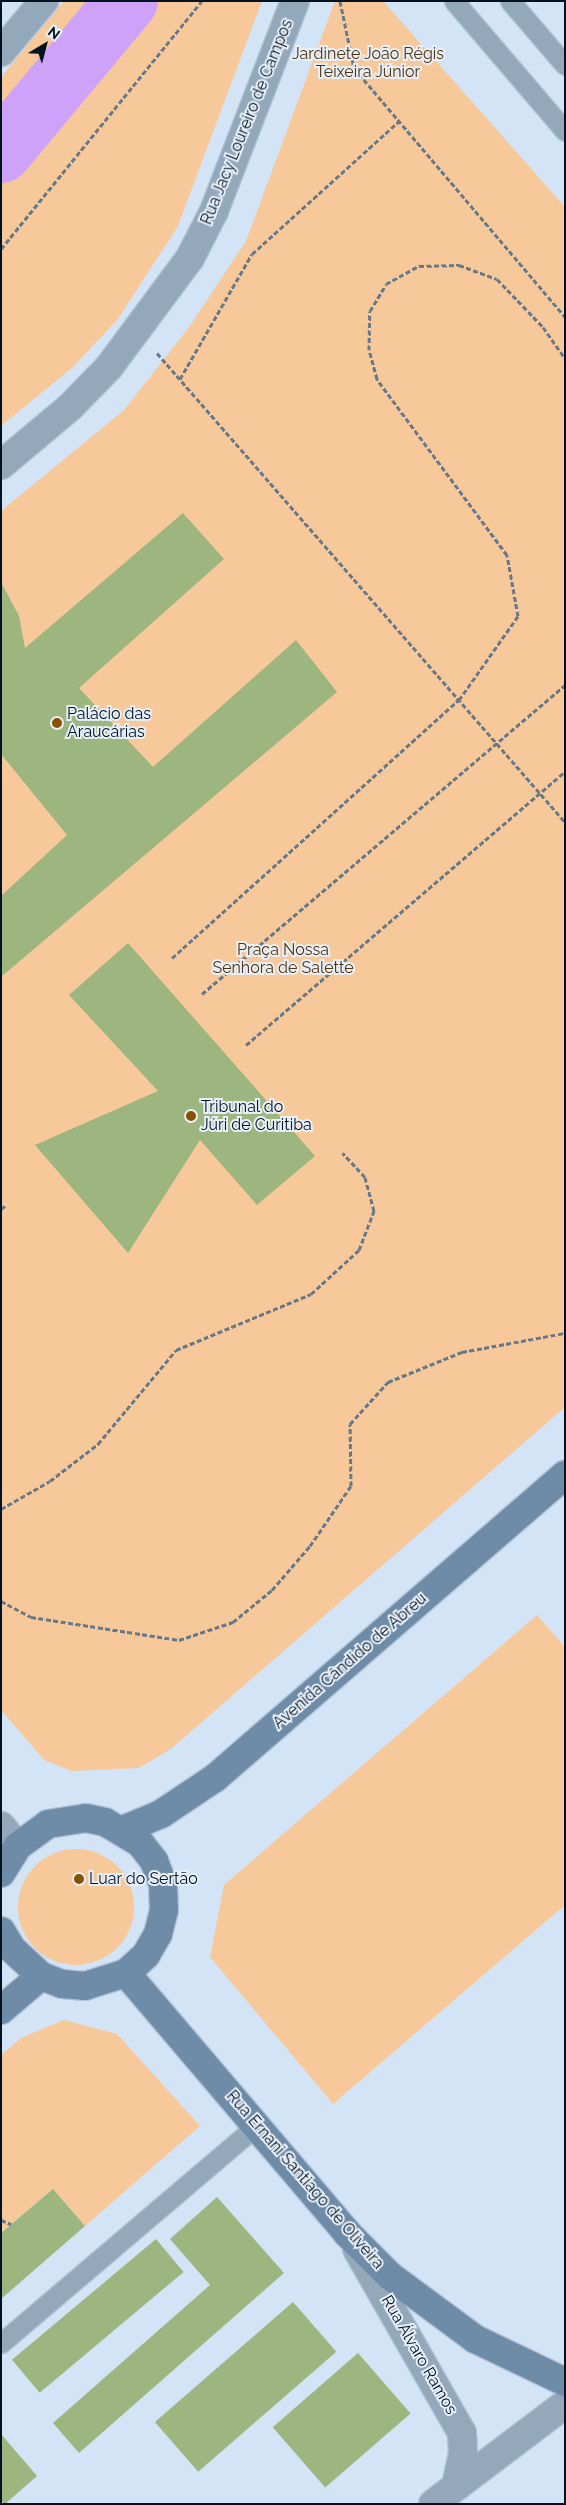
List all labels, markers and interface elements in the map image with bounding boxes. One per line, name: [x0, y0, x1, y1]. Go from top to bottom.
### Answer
street label: Rua Jacy Loureiro de Campos: [197, 16, 297, 228]
north arrow: [20, 20, 70, 70]
text: N: [45, 23, 63, 43]
park label: Jardinete João Régis Teixeira Júnior: [292, 44, 444, 82]
place label: Palácio das Araucárias: [67, 704, 151, 742]
marker: Palácio das Araucárias: [51, 717, 63, 729]
park label: Praça Nossa Senhora de Salette: [212, 940, 354, 978]
place label: Tribunal do Júri de Curitiba: [201, 1097, 312, 1135]
marker: Tribunal do Júri de Curitiba: [185, 1110, 197, 1122]
street label: Avenida Cândido de Abreu: [269, 1589, 431, 1733]
place label: Luar do Sertão: [89, 1869, 198, 1889]
marker: Luar do Sertão: [73, 1873, 85, 1885]
street label: Rua Ernani Santiago de Oliveira: [222, 2087, 388, 2273]
street label: Rua Álvaro Ramos: [377, 2292, 461, 2418]

